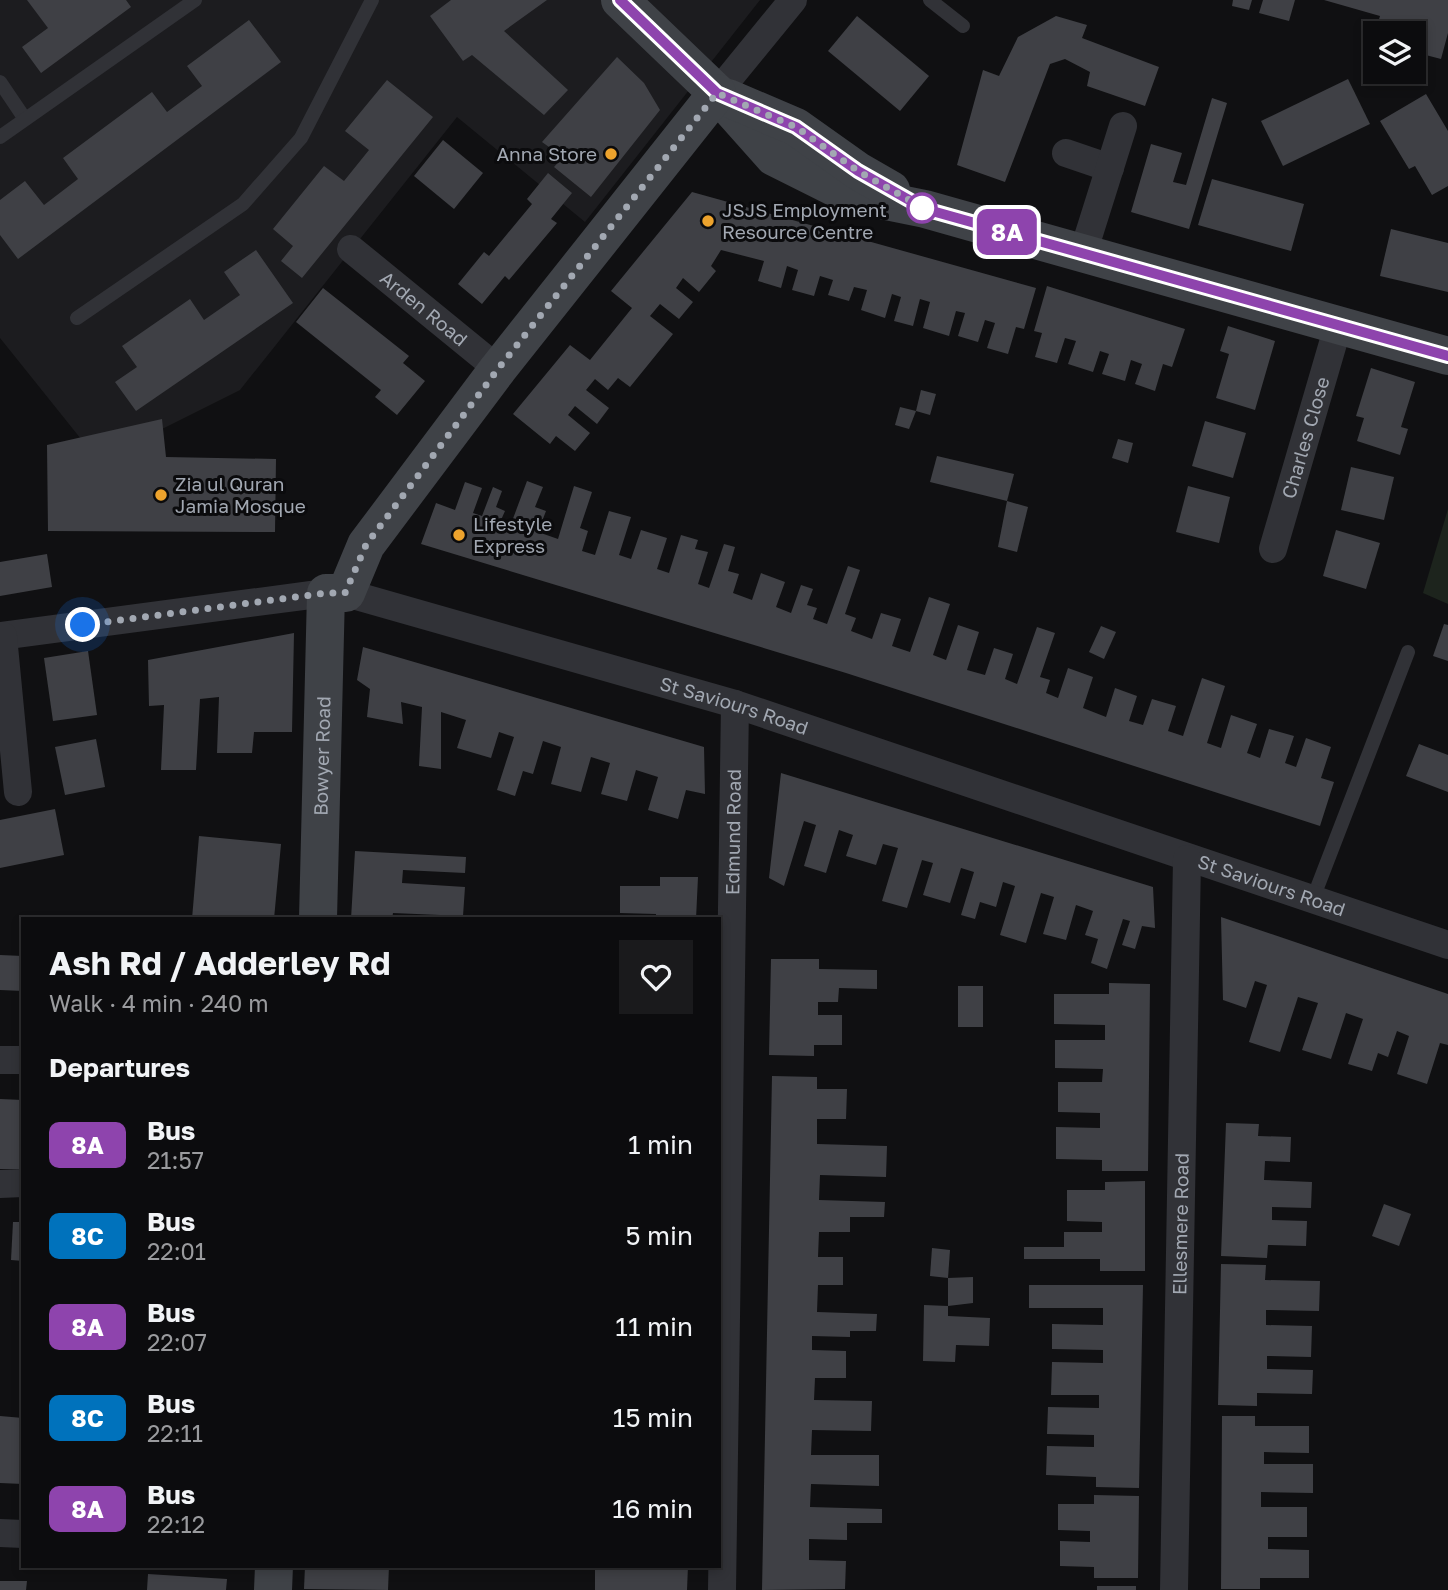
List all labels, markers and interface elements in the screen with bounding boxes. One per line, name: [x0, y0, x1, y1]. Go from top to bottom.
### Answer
map controls: [1363, 21, 1426, 84]
button: layers: [1363, 21, 1426, 84]
place label: Anna Store: [496, 142, 597, 165]
marker: Anna Store: [603, 146, 619, 162]
unlabelled marker: [907, 193, 937, 223]
place label: JSJS Employment Resource Centre: [722, 198, 887, 243]
line badge: 8A: [976, 209, 1038, 255]
marker: JSJS Employment Resource Centre: [700, 213, 716, 229]
text: 8A: [991, 217, 1023, 246]
street label: Arden Road: [376, 266, 472, 350]
street label: Charles Close: [1276, 374, 1334, 501]
place label: Zia ul Quran Jamia Mosque: [175, 472, 306, 517]
marker: Zia ul Quran Jamia Mosque: [153, 487, 169, 503]
place label: Lifestyle Express: [473, 512, 552, 557]
marker: Lifestyle Express: [451, 527, 467, 543]
your location: [65, 607, 100, 642]
street label: St Saviours Road: [657, 671, 811, 739]
street label: Bowyer Road: [309, 696, 334, 816]
street label: Edmund Road: [720, 769, 745, 895]
street label: St Saviours Road: [1195, 849, 1349, 920]
button: heart: [619, 940, 693, 1014]
text: Ash Rd / Adderley Rd: [49, 943, 391, 982]
text: Walk · 4 min · 240 m: [49, 989, 269, 1017]
text: Departures: [49, 1052, 190, 1083]
text: Bus: [147, 1115, 195, 1146]
text: 1 min: [628, 1129, 693, 1160]
text: 8A: [71, 1130, 104, 1159]
text: 21:57: [147, 1146, 204, 1174]
street label: Ellesmere Road: [1167, 1153, 1193, 1295]
text: Bus: [147, 1206, 195, 1237]
text: 5 min: [625, 1220, 693, 1251]
text: 8C: [71, 1221, 104, 1250]
text: 22:01: [147, 1237, 206, 1265]
text: Bus: [147, 1297, 195, 1328]
text: 11 min: [615, 1311, 693, 1342]
text: 8A: [71, 1312, 104, 1341]
text: 22:07: [147, 1328, 207, 1356]
text: Bus: [147, 1388, 195, 1419]
text: 15 min: [613, 1402, 693, 1433]
text: 8C: [71, 1403, 104, 1432]
text: 22:11: [147, 1419, 203, 1447]
text: Bus: [147, 1479, 195, 1510]
text: 16 min: [612, 1493, 693, 1524]
text: 8A: [71, 1494, 104, 1523]
text: 22:12: [147, 1510, 205, 1538]

